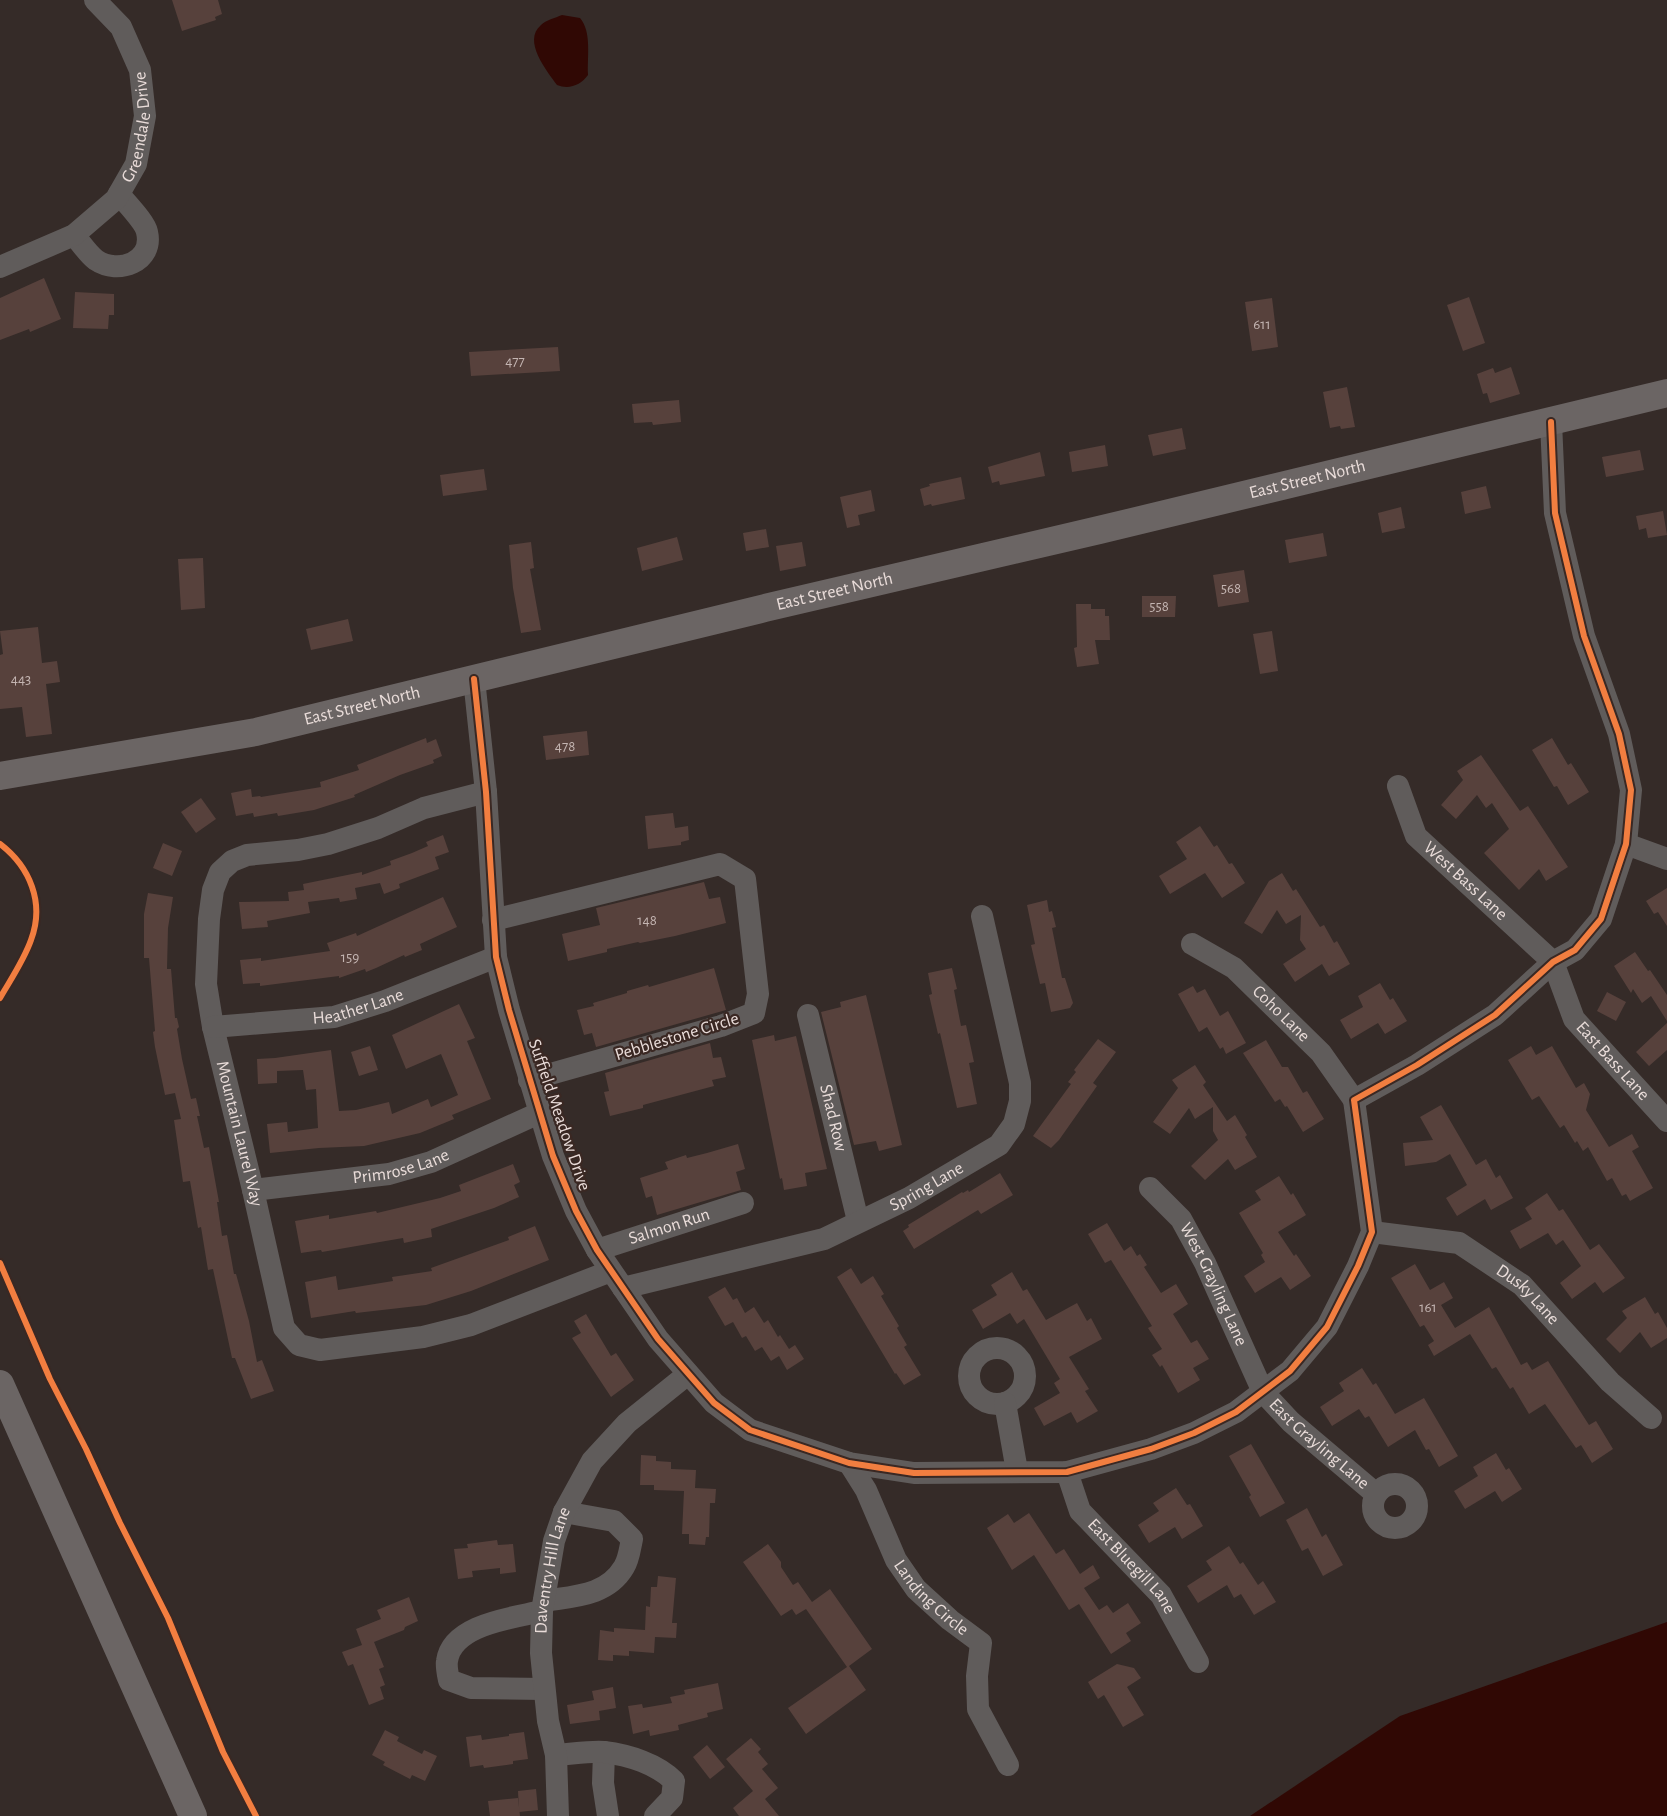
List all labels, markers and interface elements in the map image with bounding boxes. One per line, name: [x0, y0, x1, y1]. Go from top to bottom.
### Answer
street label: Greendale Drive: [118, 71, 155, 186]
house number: 611: [1253, 317, 1271, 332]
house number: 477: [505, 354, 525, 369]
street label: East Street North: [1247, 457, 1367, 502]
street label: East Street North: [774, 569, 894, 614]
house number: 568: [1221, 581, 1241, 596]
house number: 558: [1149, 599, 1169, 614]
house number: 443: [11, 672, 31, 687]
street label: East Street North: [302, 683, 422, 729]
house number: 478: [555, 739, 575, 754]
street label: West Bass Lane: [1420, 839, 1511, 924]
house number: 148: [637, 913, 657, 928]
house number: 159: [341, 950, 359, 965]
street label: Coho Lane: [1249, 982, 1313, 1046]
street label: Heather Lane: [312, 986, 406, 1028]
street label: Pebblestone Circle: [613, 1010, 741, 1064]
street label: East Bass Lane: [1572, 1018, 1653, 1104]
street label: Suffield Meadow Drive: [525, 1037, 593, 1193]
street label: Mountain Laurel Way: [213, 1059, 265, 1208]
street label: Shad Row: [816, 1083, 850, 1153]
street label: Primrose Lane: [352, 1146, 452, 1187]
street label: Spring Lane: [887, 1159, 967, 1215]
street label: Salmon Run: [627, 1205, 712, 1248]
street label: West Grayling Lane: [1176, 1220, 1250, 1349]
street label: Dusky Lane: [1493, 1261, 1563, 1328]
house number: 161: [1419, 1300, 1437, 1315]
street label: East Grayling Lane: [1265, 1395, 1372, 1493]
street label: Daventry Hill Lane: [532, 1504, 574, 1634]
street label: East Bluegill Lane: [1084, 1516, 1179, 1617]
street label: Landing Circle: [890, 1557, 972, 1639]

